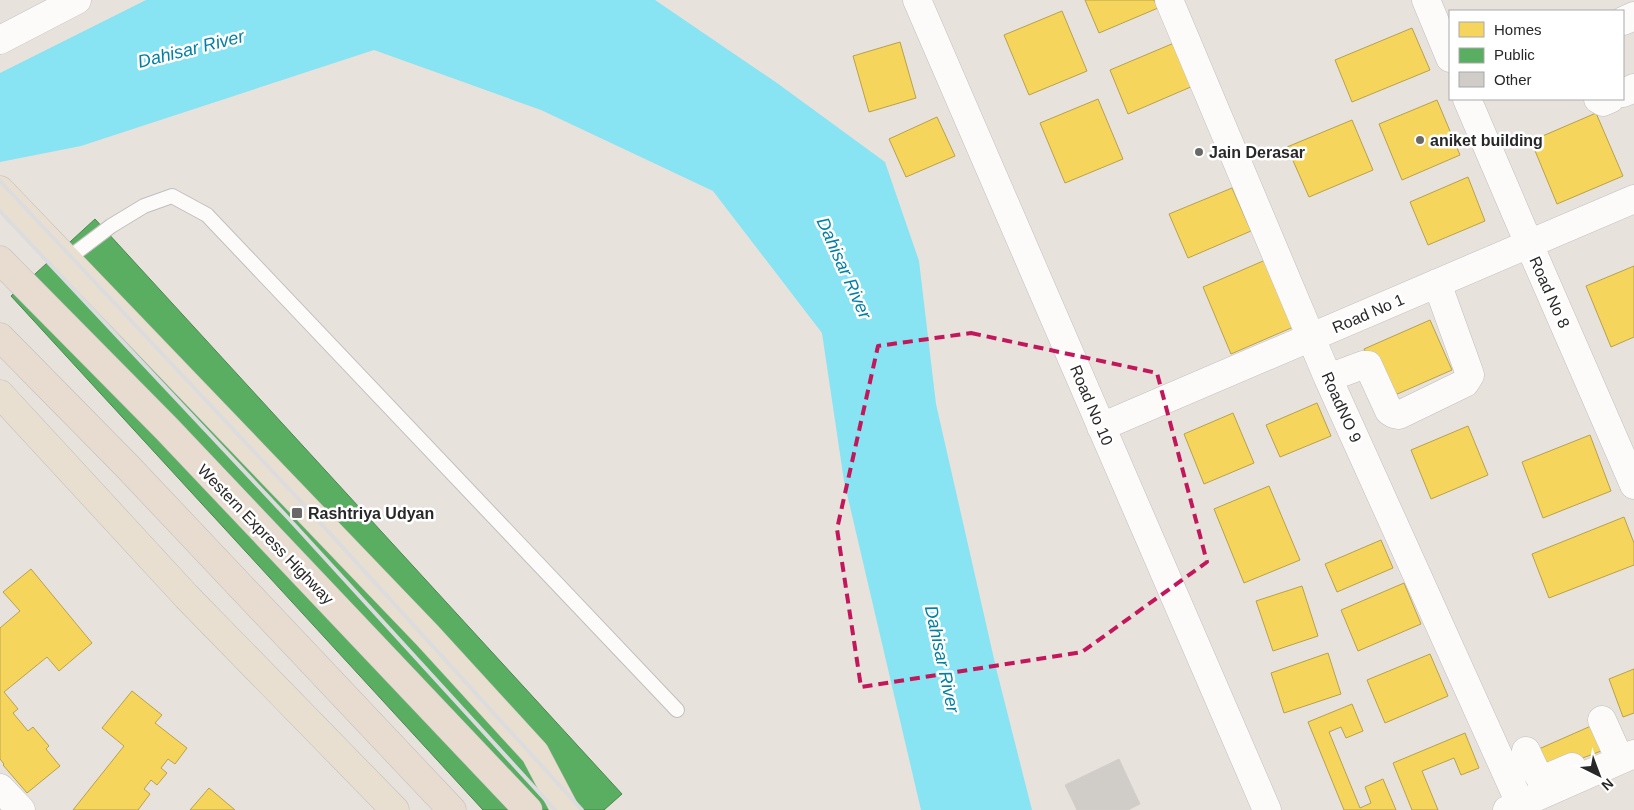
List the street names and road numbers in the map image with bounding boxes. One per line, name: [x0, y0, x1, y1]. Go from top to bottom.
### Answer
street label: Road No 8: [1526, 254, 1573, 331]
street label: Road No 1: [1330, 291, 1407, 336]
street label: Road No 10: [1067, 363, 1116, 448]
street label: RoadNO 9: [1318, 369, 1365, 445]
street label: Western Express Highway: [194, 461, 337, 608]

